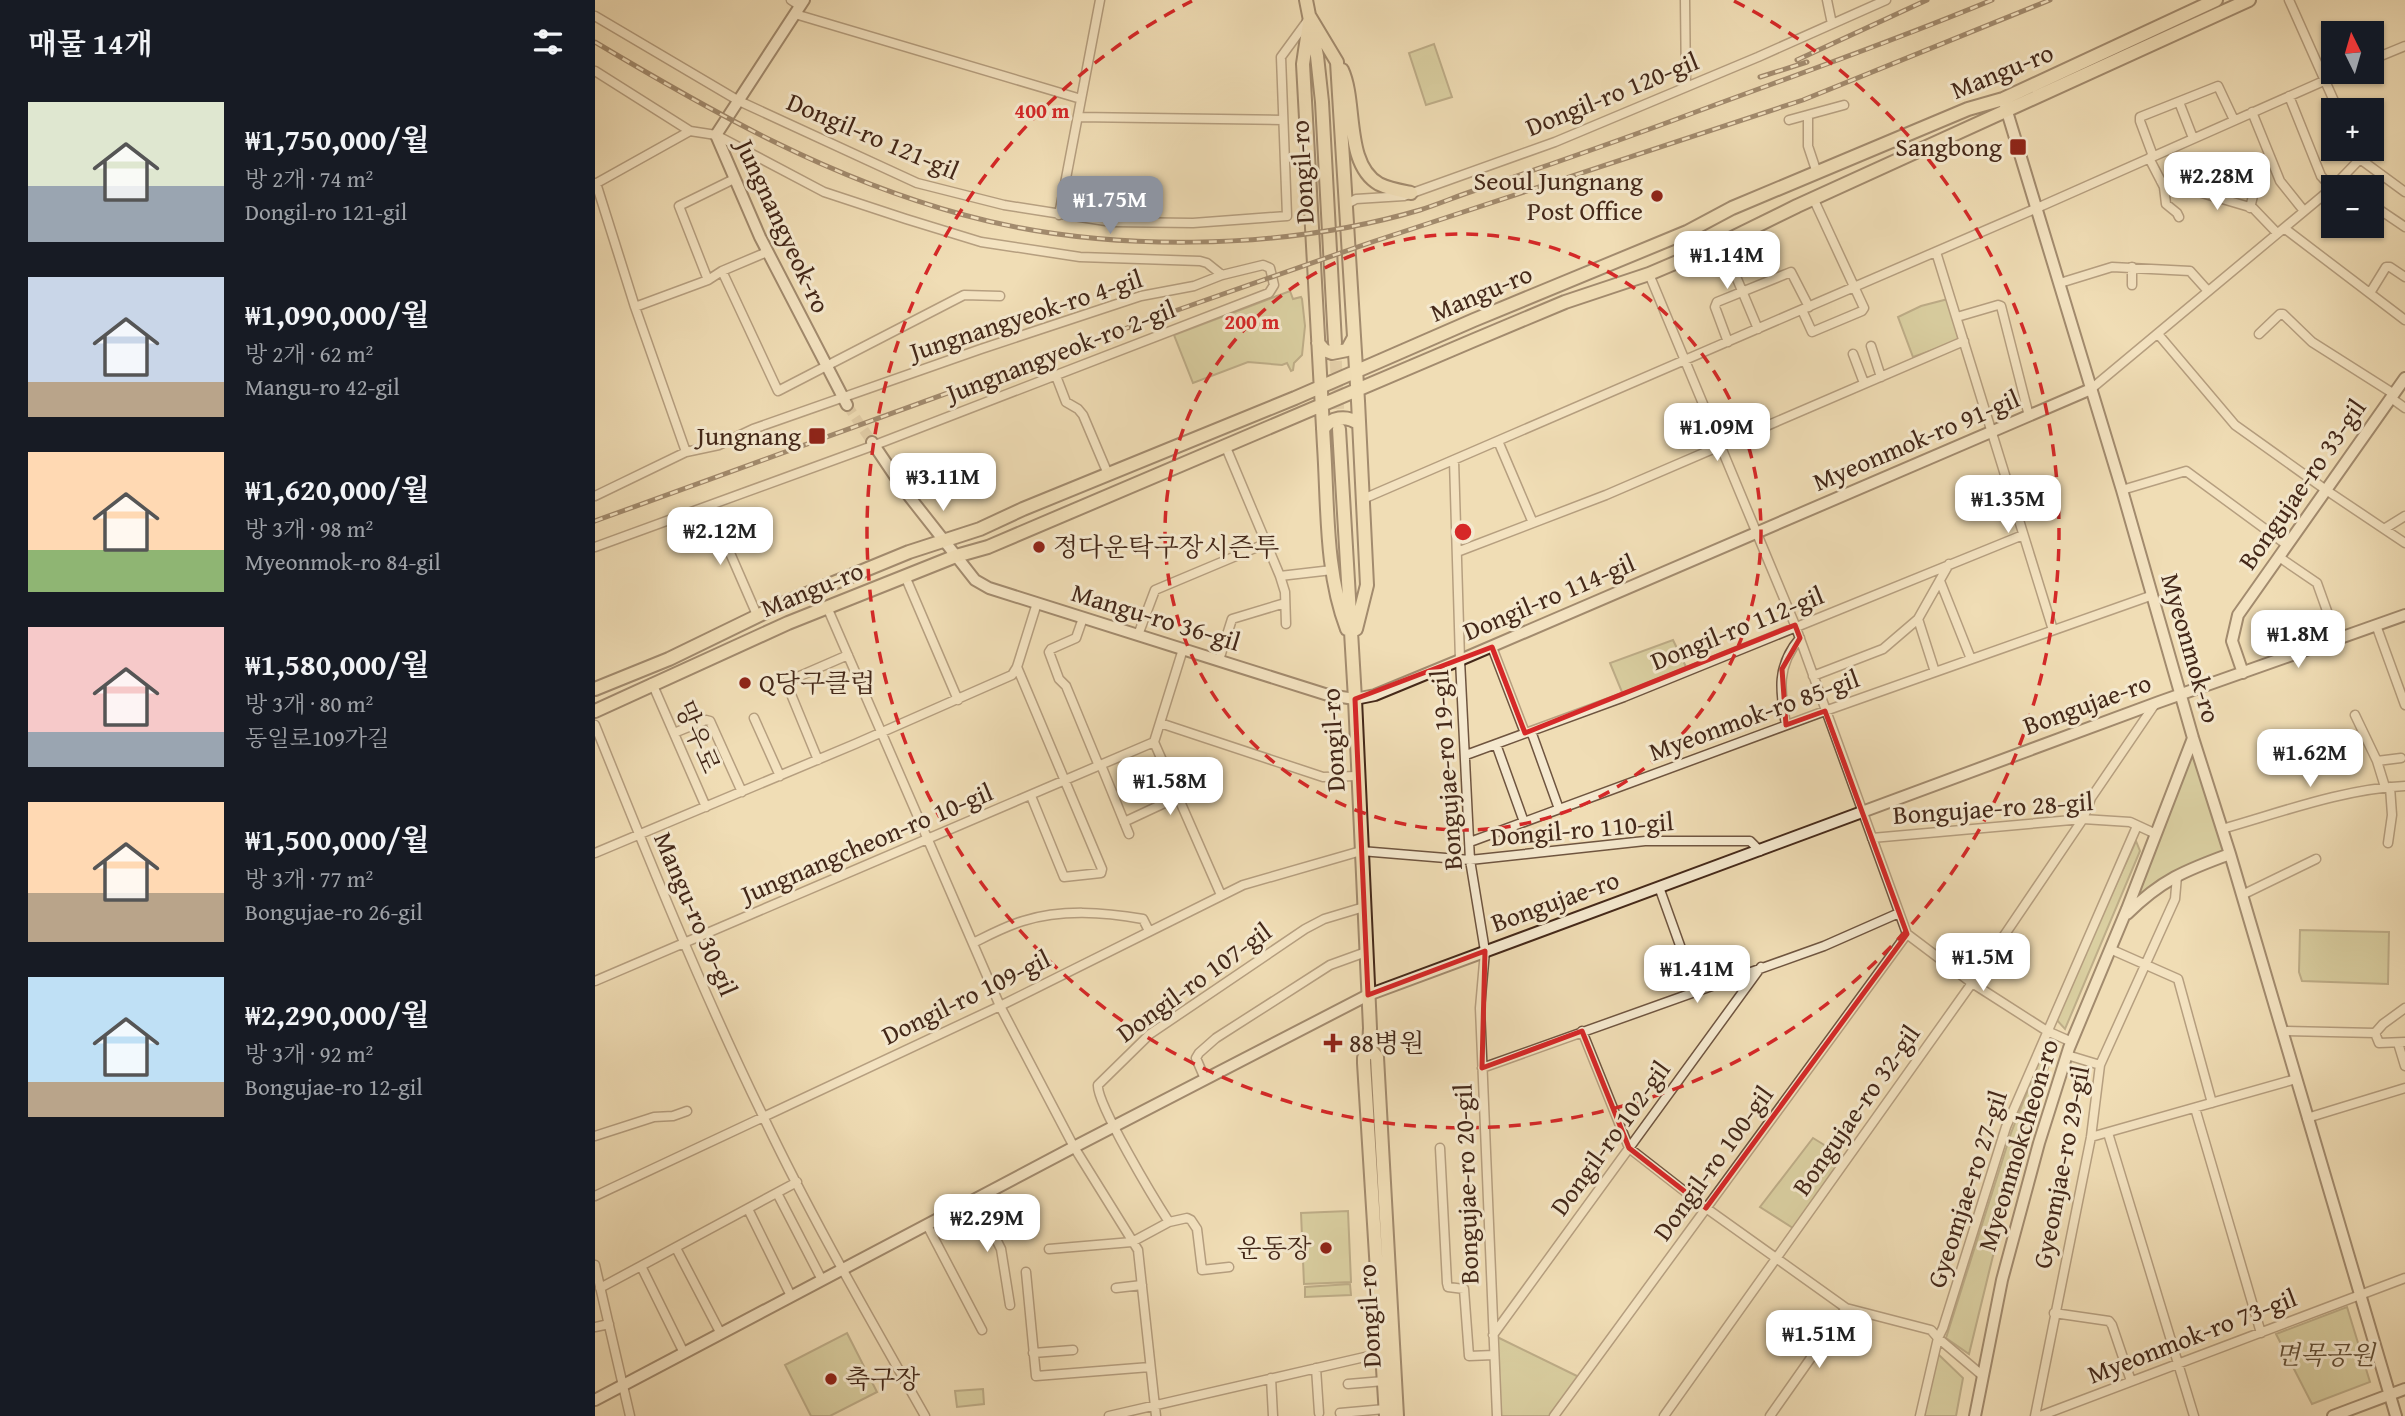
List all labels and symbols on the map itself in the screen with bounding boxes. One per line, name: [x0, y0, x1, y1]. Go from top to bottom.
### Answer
north arrow: [2321, 21, 2383, 84]
street label: Mangu-ro: [1945, 32, 2059, 109]
street label: Dongil-ro 120-gil: [1519, 41, 1704, 146]
street label: Dongil-ro 121-gil: [781, 82, 965, 189]
text: 400 m: [1014, 95, 1070, 126]
street label: Dongil-ro: [1279, 119, 1324, 225]
place label: Sangbong: [1895, 127, 2002, 166]
street label: Jungnangyeok-ro: [725, 130, 841, 319]
marker: Sangbong: [2008, 137, 2028, 157]
pin: ₩2.28M: [2160, 152, 2274, 212]
place label: Seoul Jungnang Post Office: [1474, 161, 1643, 230]
pin: ₩1.75M: [1053, 176, 1167, 236]
marker: Seoul Jungnang Post Office: [1649, 188, 1665, 204]
pin: ₩1.14M: [1670, 232, 1784, 291]
street label: Mangu-ro: [1424, 254, 1538, 332]
street label: Jungnangyeok-ro 4-gil: [902, 259, 1147, 371]
street label: Jungnangyeok-ro 2-gil: [938, 289, 1181, 413]
text: 200 m: [1224, 306, 1280, 337]
street label: Myeonmok-ro 91-gil: [1806, 378, 2025, 501]
street label: Bongujae-ro 33-gil: [2228, 390, 2375, 577]
pin: ₩1.09M: [1660, 404, 1774, 463]
place label: Jungnang: [694, 416, 801, 455]
marker: Jungnang: [807, 426, 827, 446]
pin: ₩3.11M: [886, 454, 1000, 513]
pin: ₩1.35M: [1951, 476, 2065, 535]
pin: ₩2.12M: [663, 508, 777, 567]
centre of rings: [1451, 520, 1475, 544]
place label: 정다운탁구장시즌투: [1053, 527, 1279, 566]
marker: 정다운탁구장시즌투: [1031, 539, 1047, 555]
street label: Dongil-ro 114-gil: [1457, 543, 1641, 650]
street label: Mangu-ro: [755, 550, 869, 627]
street label: Myeonmok-ro: [2152, 568, 2231, 727]
street label: Mangu-ro 36-gil: [1067, 572, 1246, 661]
street label: Dongil-ro 112-gil: [1644, 575, 1829, 680]
pin: ₩1.8M: [2249, 610, 2347, 670]
street label: Myeonmok-ro 85-gil: [1643, 658, 1864, 771]
street label: Bongujae-ro: [2017, 662, 2156, 745]
place label: Q당구클럽: [759, 663, 875, 702]
street label: Bongujae-ro 19-gil: [1419, 669, 1472, 872]
marker: Q당구클럽: [737, 675, 753, 691]
street label: Dongil-ro: [1310, 687, 1355, 793]
street label: 망우로: [666, 695, 731, 779]
pin: ₩1.62M: [2253, 730, 2367, 789]
pin: ₩1.58M: [1113, 758, 1227, 817]
street label: Jungnangcheon-ro 10-gil: [732, 772, 999, 914]
street label: Bongujae-ro 28-gil: [1891, 781, 2094, 834]
street label: Dongil-ro 110-gil: [1489, 801, 1675, 856]
street label: Mangu-ro 30-gil: [644, 826, 749, 1002]
street label: Bongujae-ro: [1485, 859, 1624, 942]
street label: Dongil-ro 107-gil: [1108, 912, 1279, 1051]
pin: ₩1.5M: [1934, 934, 2032, 993]
street label: Dongil-ro 109-gil: [875, 939, 1057, 1054]
pin: ₩1.41M: [1640, 946, 1754, 1005]
street label: Bongujae-ro 32-gil: [1782, 1016, 1929, 1203]
place label: 88병원: [1349, 1023, 1424, 1062]
marker: 88병원: [1323, 1033, 1343, 1053]
street label: Myeonmokcheon-ro: [1967, 1034, 2068, 1256]
street label: Dongil-ro 102-gil: [1540, 1052, 1679, 1223]
street label: Gyeomjae-ro 29-gil: [2022, 1062, 2099, 1272]
street label: Dongil-ro 100-gil: [1643, 1077, 1782, 1248]
street label: Bongujae-ro 20-gil: [1443, 1083, 1488, 1285]
street label: Gyeomjae-ro 27-gil: [1916, 1085, 2017, 1293]
pin: ₩2.29M: [930, 1194, 1044, 1254]
place label: 운동장: [1237, 1228, 1312, 1267]
marker: 운동장: [1318, 1240, 1334, 1256]
street label: Dongil-ro: [1346, 1263, 1391, 1369]
street label: Myeonmok-ro 73-gil: [2082, 1278, 2302, 1393]
pin: ₩1.51M: [1762, 1310, 1876, 1370]
park label: 면목공원: [2275, 1335, 2377, 1374]
place label: 축구장: [845, 1359, 920, 1398]
marker: 축구장: [823, 1371, 839, 1387]

